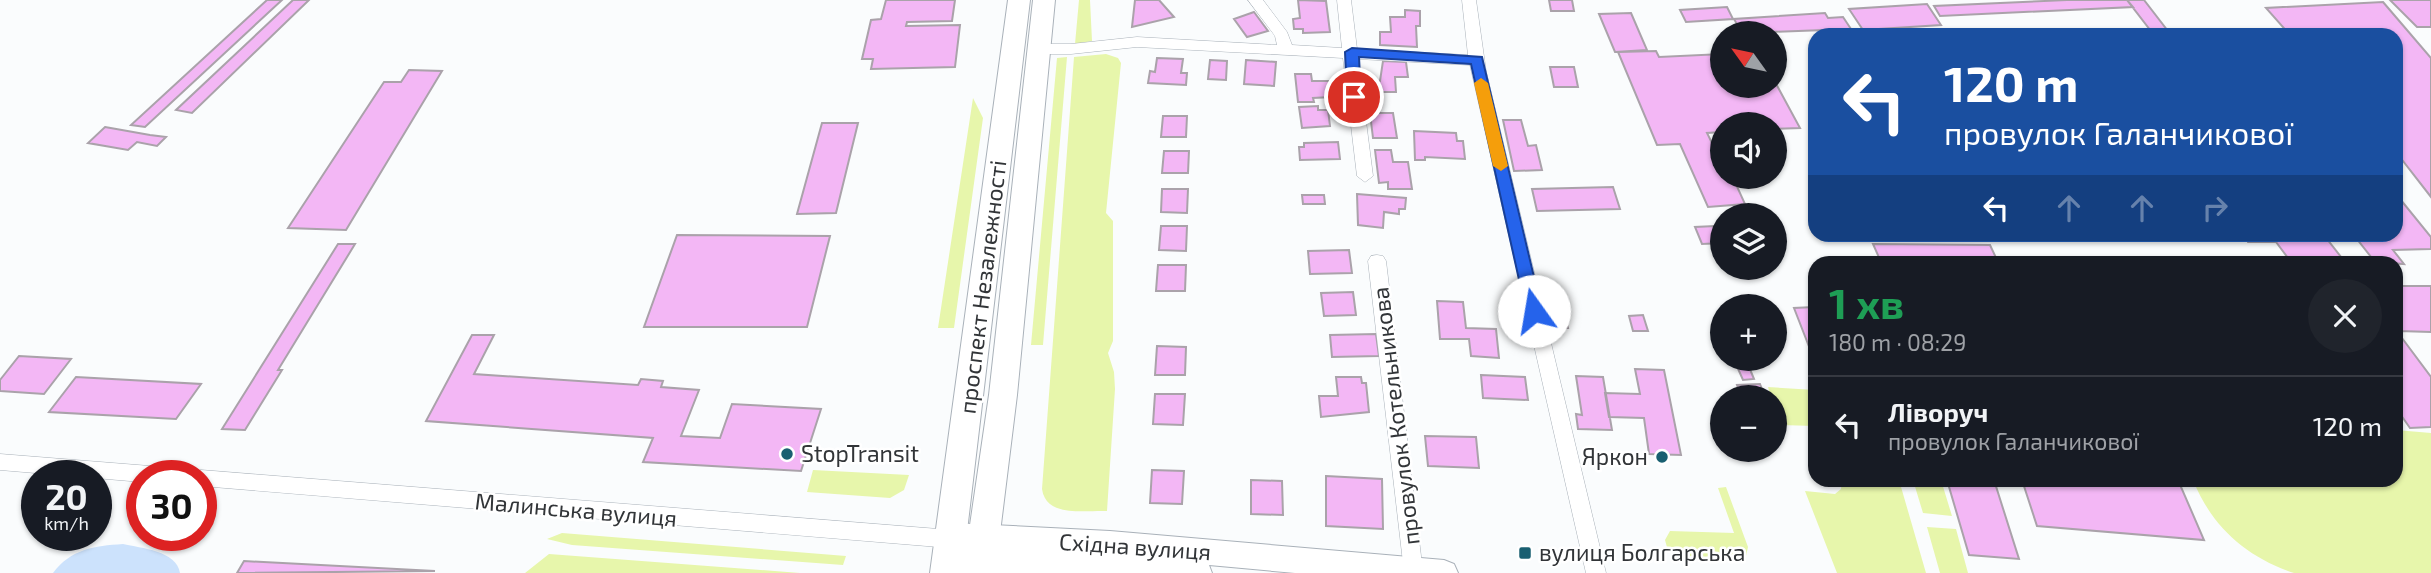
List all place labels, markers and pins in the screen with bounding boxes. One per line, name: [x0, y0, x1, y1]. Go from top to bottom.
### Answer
pin: [1324, 67, 1384, 127]
place label: StopTransit: [801, 439, 919, 467]
place label: Яркон: [1582, 442, 1648, 470]
marker: StopTransit: [779, 446, 795, 462]
marker: Яркон: [1654, 449, 1670, 465]
place label: вулиця Болгарська: [1539, 538, 1745, 567]
marker: вулиця Болгарська: [1517, 545, 1533, 561]

